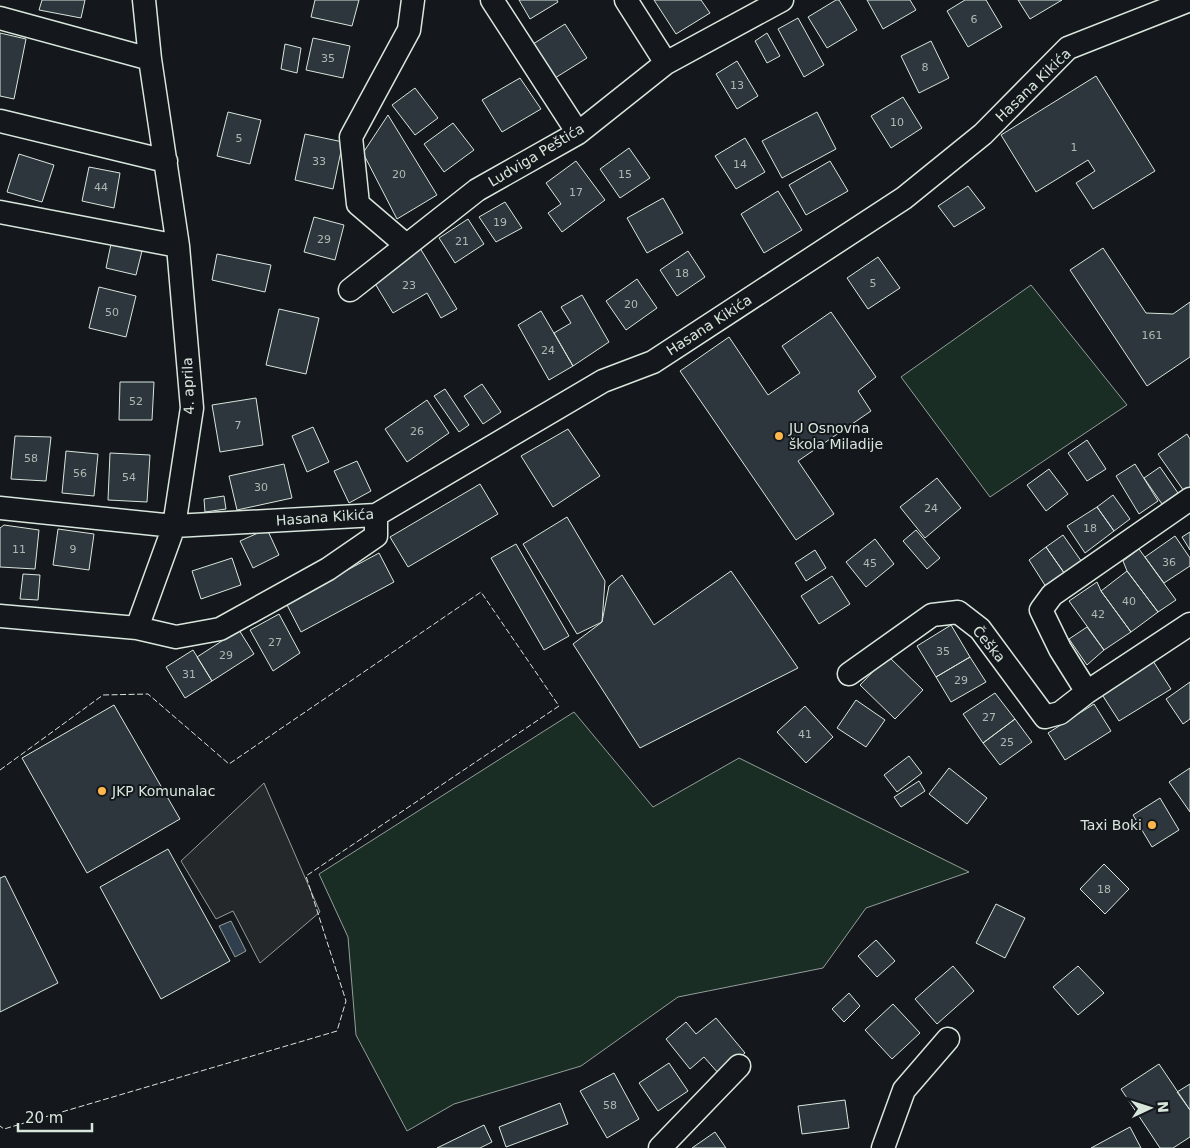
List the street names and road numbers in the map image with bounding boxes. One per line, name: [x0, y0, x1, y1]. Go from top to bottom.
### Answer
street label: Hasana Kikića: [992, 45, 1074, 125]
street label: Ludviga Peštića: [485, 120, 587, 190]
street label: Hasana Kikića: [663, 292, 755, 358]
street label: 4. aprila: [179, 357, 197, 415]
street label: Hasana Kikića: [275, 506, 375, 528]
street label: Češka: [969, 622, 1009, 665]

